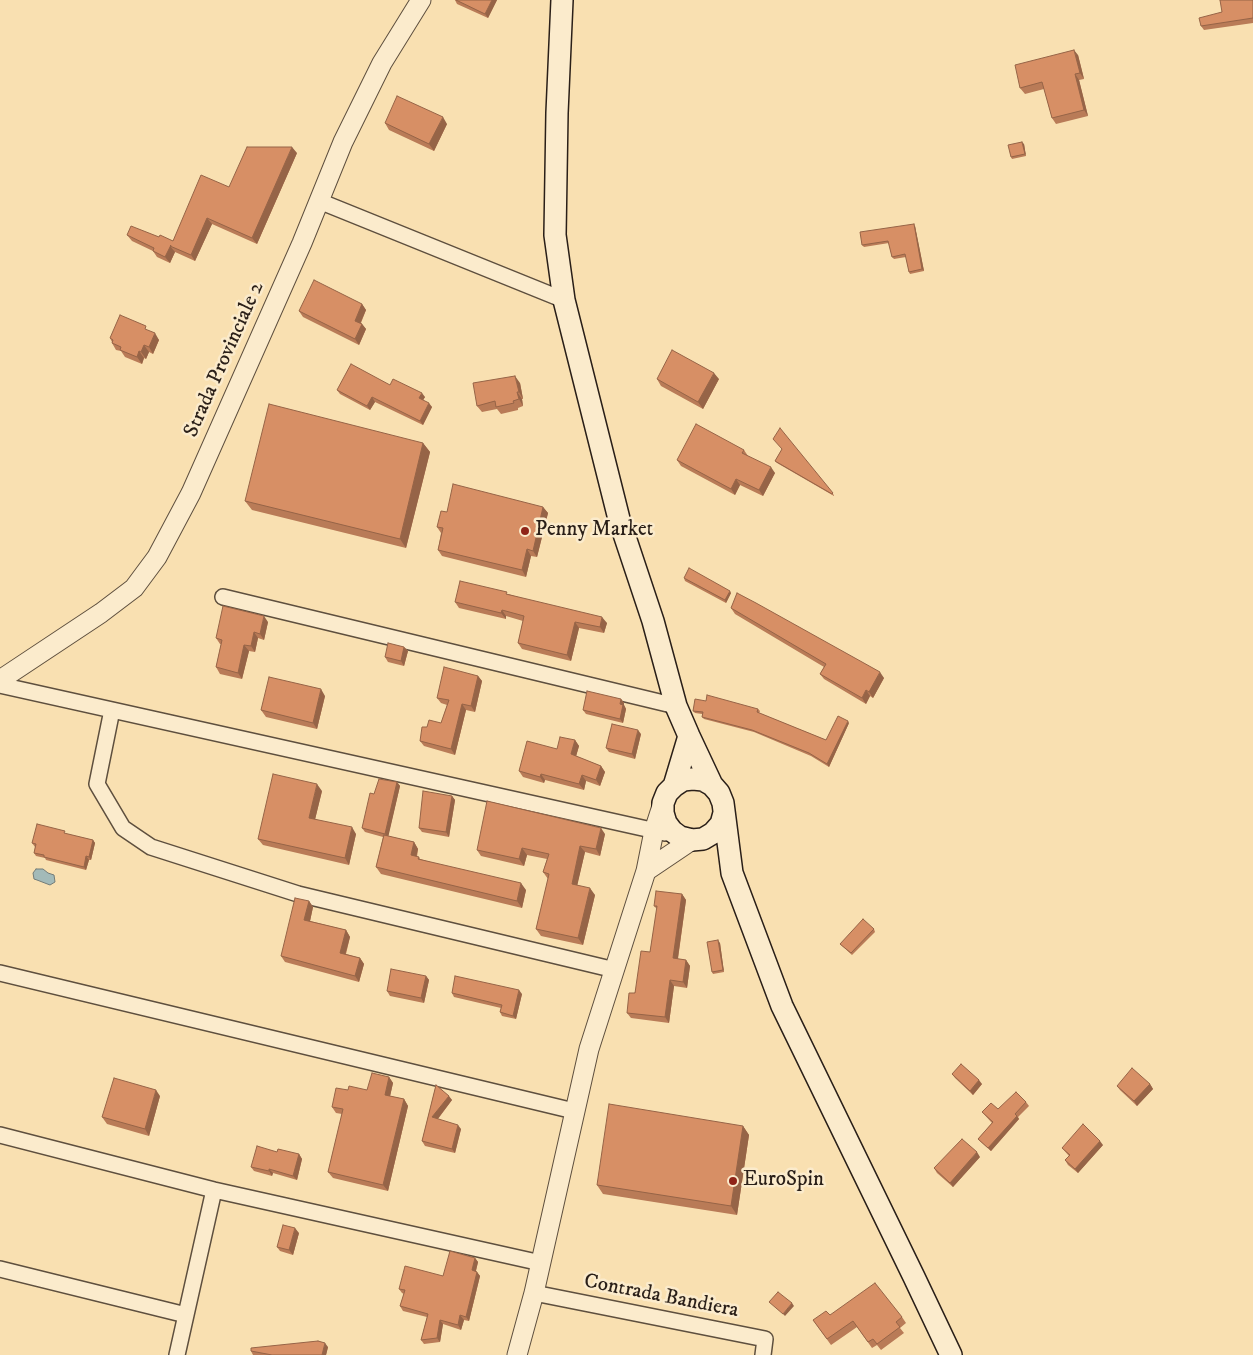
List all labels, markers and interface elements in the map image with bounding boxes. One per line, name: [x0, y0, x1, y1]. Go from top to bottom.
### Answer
street label: Strada Provinciale 2: [179, 278, 271, 442]
place label: Penny Market: [535, 518, 653, 544]
marker: Penny Market: [519, 525, 531, 537]
place label: EuroSpin: [743, 1168, 824, 1194]
marker: EuroSpin: [727, 1175, 739, 1187]
street label: Contrada Bandiera: [582, 1270, 740, 1324]

